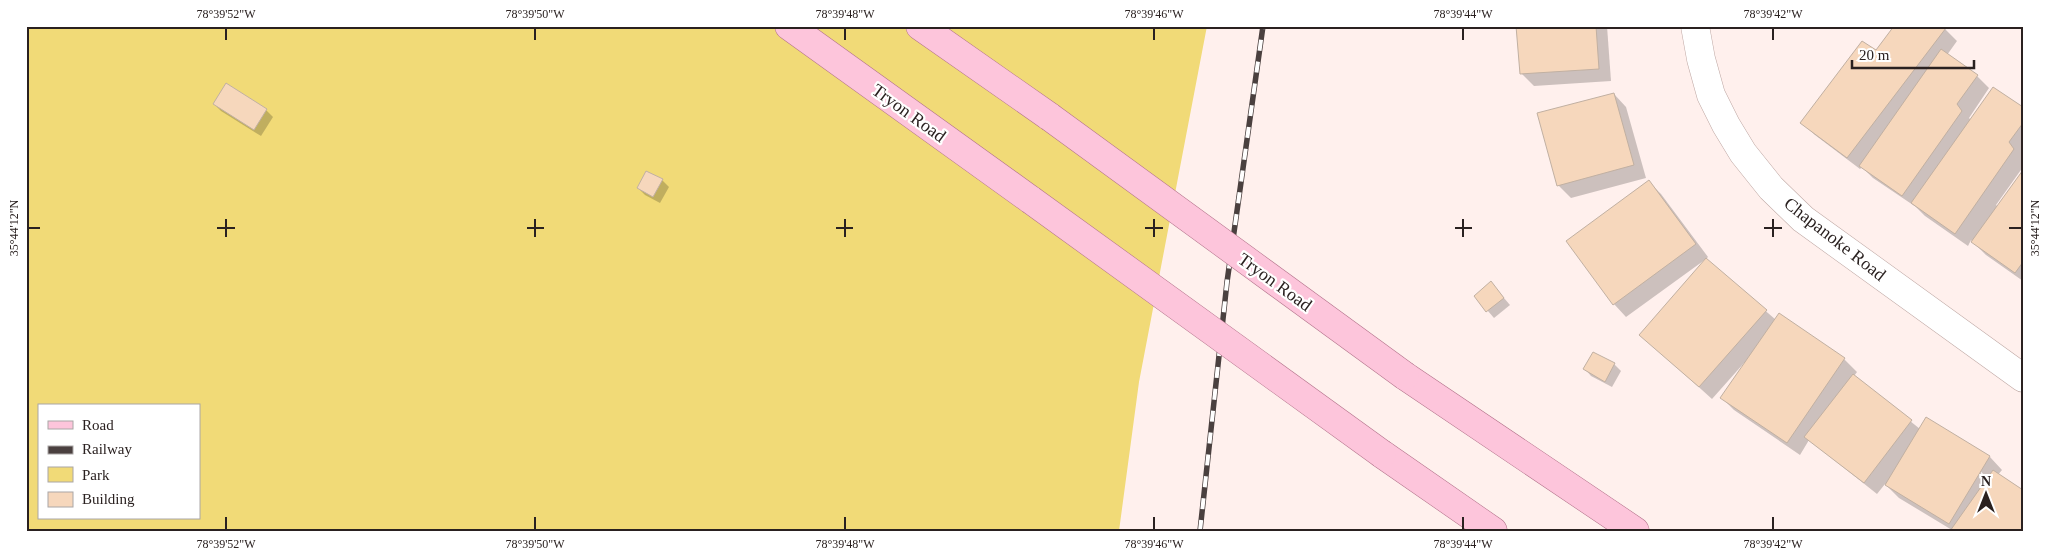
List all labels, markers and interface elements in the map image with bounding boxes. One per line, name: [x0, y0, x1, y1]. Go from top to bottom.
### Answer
text: 78°39'52"W: [196, 7, 256, 21]
text: 78°39'50"W: [505, 7, 565, 21]
text: 78°39'48"W: [815, 7, 875, 21]
text: 78°39'46"W: [1124, 7, 1184, 21]
text: 78°39'44"W: [1433, 7, 1493, 21]
text: 78°39'42"W: [1743, 7, 1803, 21]
scale bar: [1852, 38, 1974, 70]
text: 20 m: [1859, 47, 1890, 63]
street label: Tryon Road: [868, 80, 950, 146]
street label: Chapanoke Road: [1780, 193, 1890, 285]
text: 35°44'12"N: [7, 199, 21, 256]
text: 35°44'12"N: [2028, 199, 2042, 256]
street label: Tryon Road: [1234, 249, 1316, 315]
legend: [38, 404, 200, 520]
text: Road: [82, 417, 114, 433]
text: Railway: [82, 441, 132, 457]
text: Park: [82, 467, 110, 483]
north arrow: [1962, 470, 2012, 520]
text: N: [1981, 474, 1991, 489]
text: Building: [82, 491, 135, 507]
text: 78°39'52"W: [196, 537, 256, 551]
text: 78°39'50"W: [505, 537, 565, 551]
text: 78°39'48"W: [815, 537, 875, 551]
text: 78°39'46"W: [1124, 537, 1184, 551]
text: 78°39'44"W: [1433, 537, 1493, 551]
text: 78°39'42"W: [1743, 537, 1803, 551]

